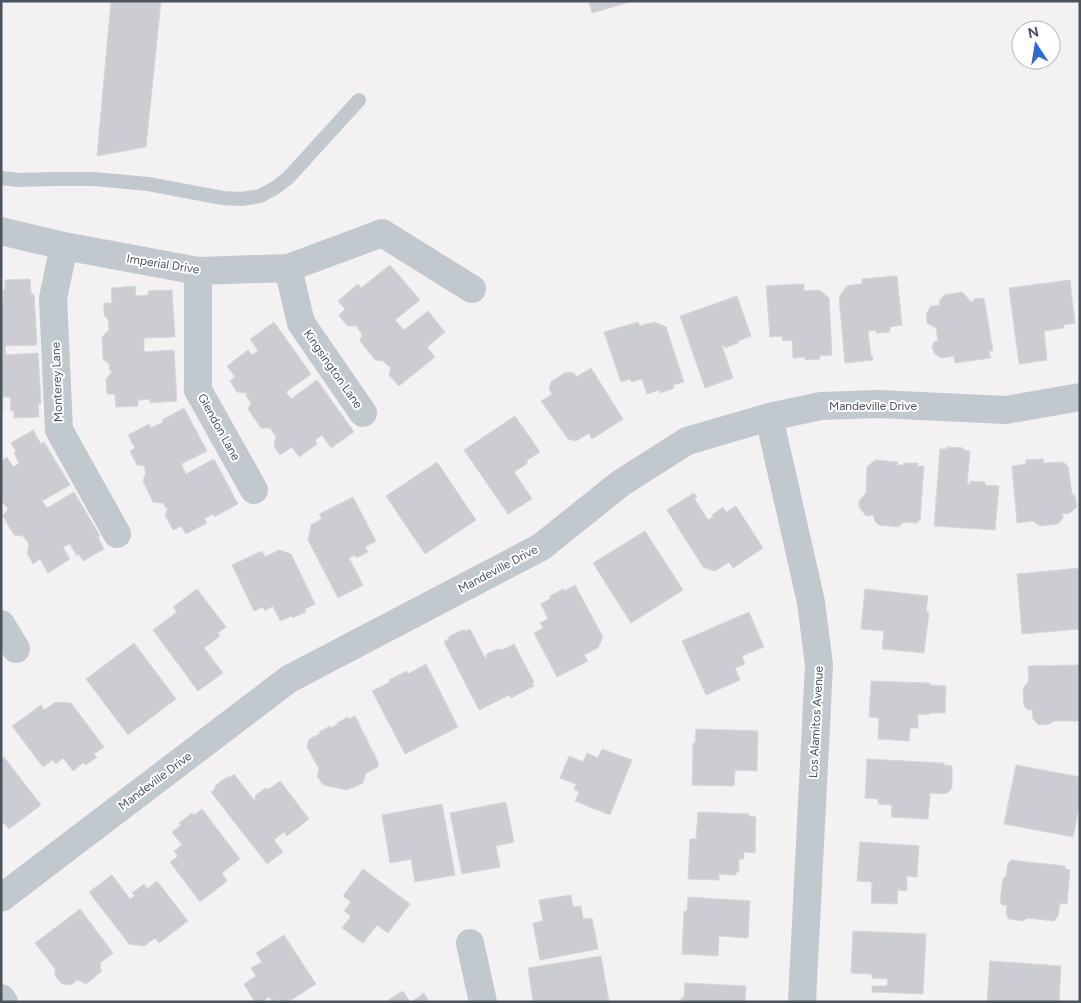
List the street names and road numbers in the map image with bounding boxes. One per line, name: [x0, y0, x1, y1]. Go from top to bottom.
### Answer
street label: Imperial Drive: [126, 251, 201, 277]
street label: Kingsington Lane: [301, 327, 366, 411]
street label: Monterey Lane: [49, 341, 65, 422]
street label: Glendon Lane: [195, 391, 243, 463]
street label: Mandeville Drive: [829, 399, 917, 413]
street label: Mandeville Drive: [456, 542, 541, 596]
street label: Los Alamitos Avenue: [806, 665, 826, 778]
street label: Mandeville Drive: [116, 749, 195, 813]

